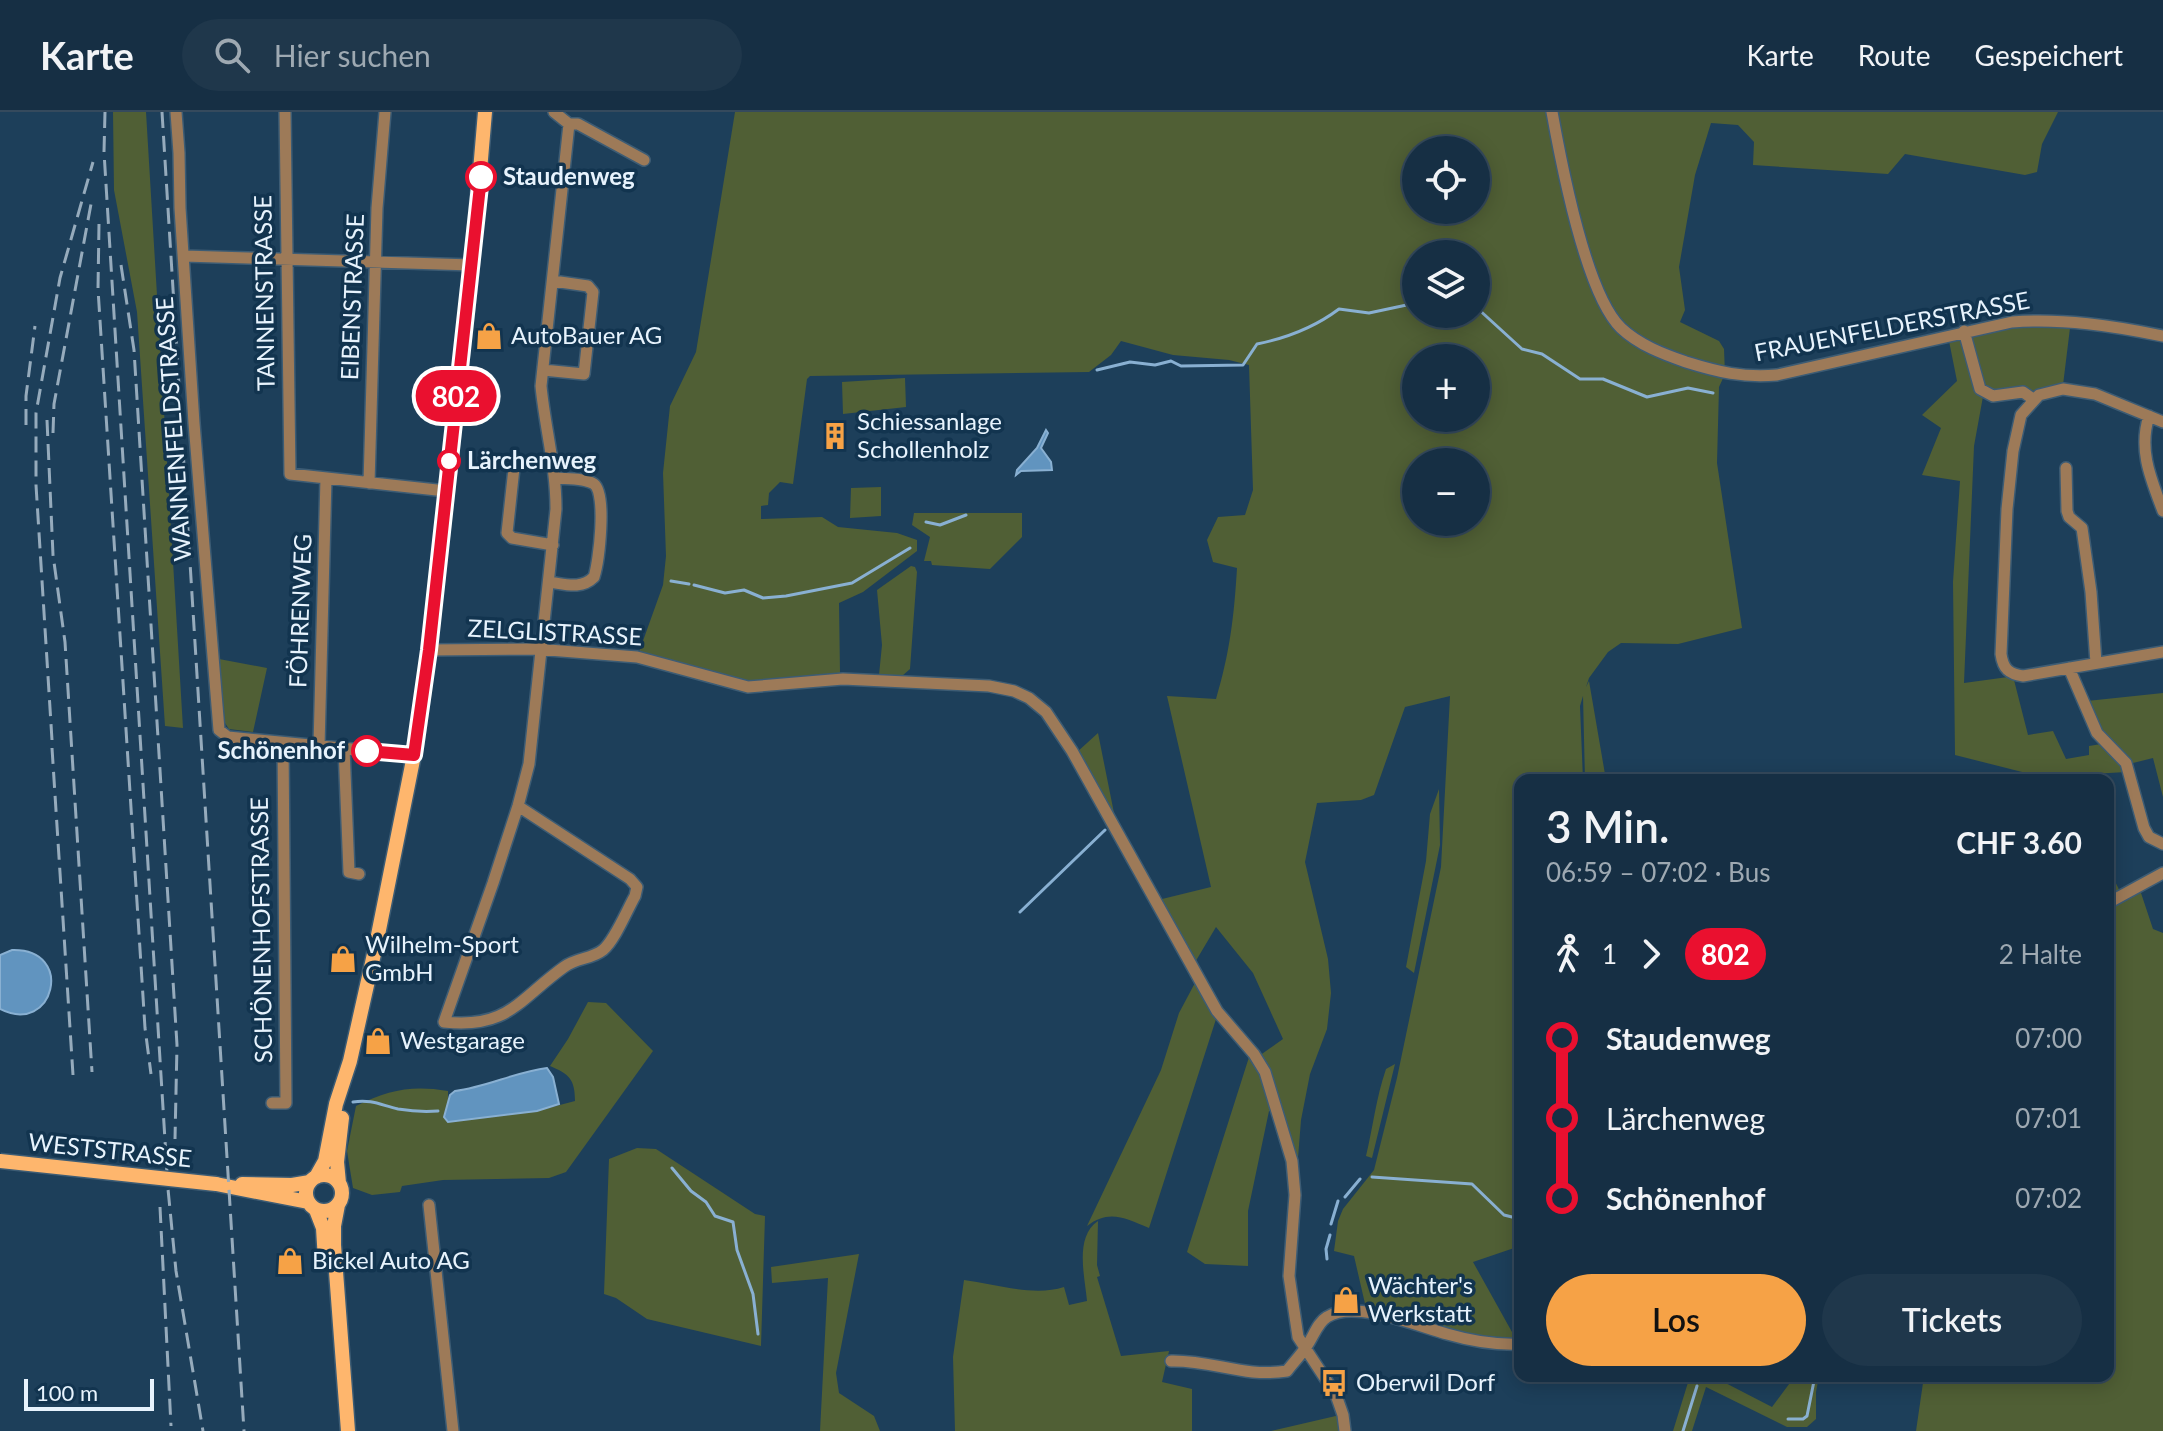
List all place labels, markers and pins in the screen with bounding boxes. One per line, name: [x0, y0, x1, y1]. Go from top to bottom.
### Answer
place label: Staudenweg: [503, 161, 635, 190]
marker: Staudenweg: [466, 162, 496, 192]
place label: AutoBauer AG: [511, 320, 662, 349]
shop icon: AutoBauer AG: [474, 321, 504, 351]
place label: Schiessanlage Schollenholz: [857, 406, 1002, 463]
building icon: Schiessanlage Schollenholz: [820, 421, 850, 451]
place label: Lärchenweg: [467, 445, 596, 474]
marker: Lärchenweg: [438, 450, 460, 472]
place label: Schönenhof: [217, 735, 345, 764]
marker: Schönenhof: [352, 736, 382, 766]
place label: Wilhelm-Sport GmbH: [365, 929, 519, 986]
shop icon: Wilhelm-Sport GmbH: [328, 944, 358, 974]
place label: Westgarage: [400, 1025, 525, 1054]
shop icon: Westgarage: [363, 1026, 393, 1056]
place label: Bickel Auto AG: [312, 1245, 470, 1274]
shop icon: Bickel Auto AG: [275, 1246, 305, 1276]
place label: Wächter's Werkstatt: [1368, 1270, 1473, 1327]
shop icon: Wächter's Werkstatt: [1331, 1285, 1361, 1315]
place label: Oberwil Dorf: [1356, 1367, 1496, 1396]
bus stop icon: Oberwil Dorf: [1319, 1368, 1349, 1398]

